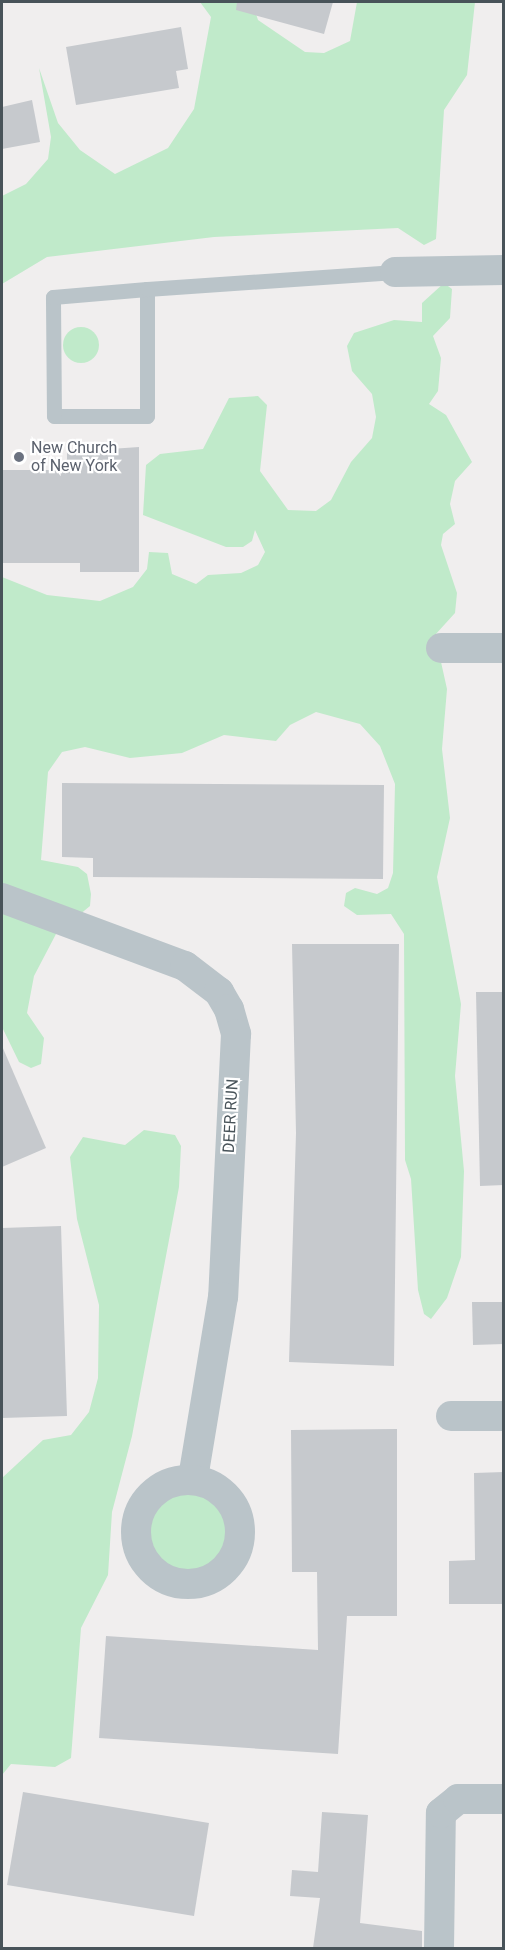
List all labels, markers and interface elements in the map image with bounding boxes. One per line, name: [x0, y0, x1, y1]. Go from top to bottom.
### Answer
place label: New Church of New York: [31, 438, 117, 476]
marker: New Church of New York: [12, 450, 26, 464]
street label: DEER RUN: [219, 1078, 243, 1154]

